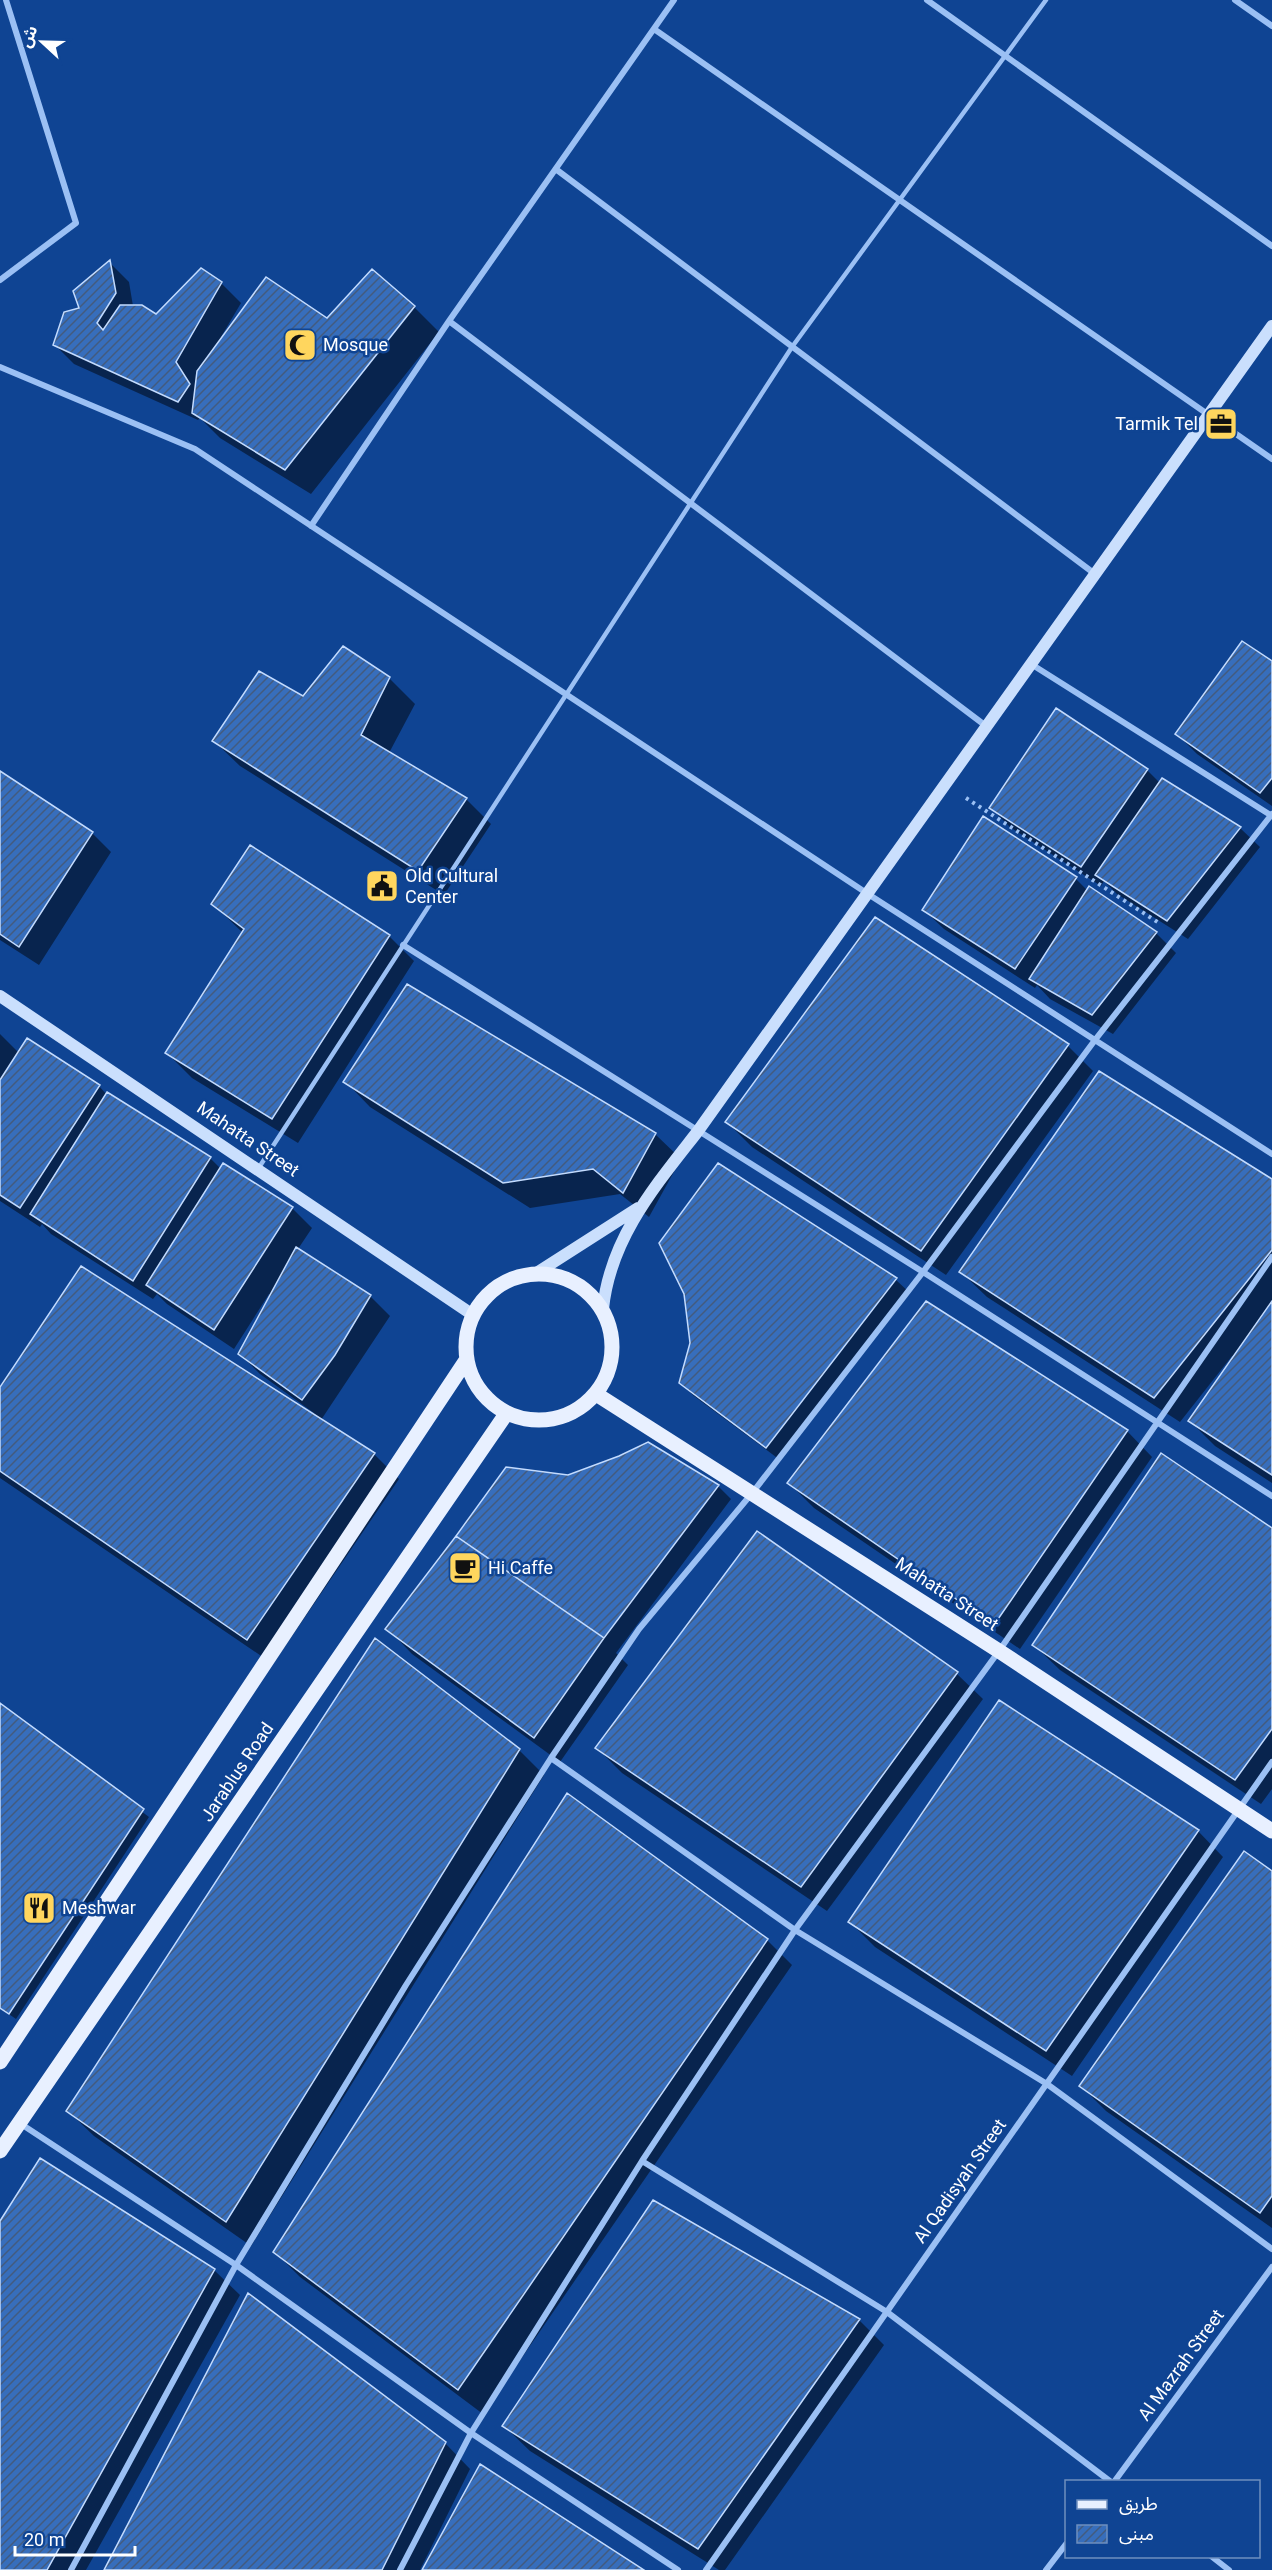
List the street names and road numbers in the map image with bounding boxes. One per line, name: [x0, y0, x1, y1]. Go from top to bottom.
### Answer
street label: Mahatta Street: [193, 1097, 303, 1181]
street label: Mahatta Street: [892, 1552, 1003, 1635]
street label: Jarablus Road: [196, 1718, 277, 1825]
street label: Al Qadisyah Street: [909, 2115, 1010, 2247]
street label: Al Mazrah Street: [1133, 2305, 1228, 2424]

